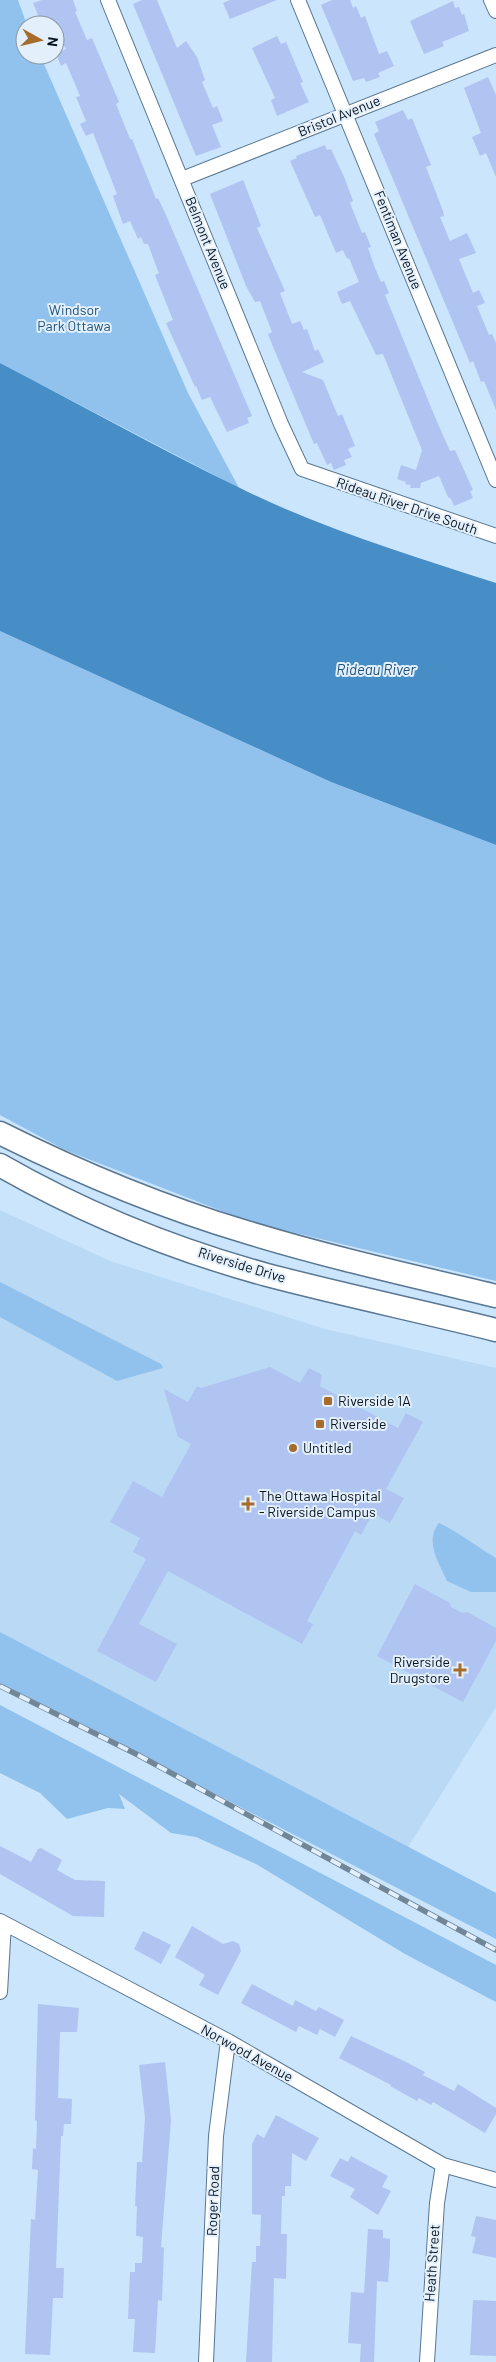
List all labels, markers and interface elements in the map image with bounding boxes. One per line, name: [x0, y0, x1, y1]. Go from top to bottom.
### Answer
north arrow: [15, 15, 65, 65]
text: N: [44, 36, 62, 48]
street label: Bristol Avenue: [295, 91, 382, 140]
street label: Fentiman Avenue: [371, 188, 426, 292]
street label: Belmont Avenue: [182, 194, 235, 292]
park label: Windsor Park Ottawa: [37, 301, 111, 334]
street label: Rideau River Drive South: [334, 473, 480, 538]
water label: Rideau River: [336, 660, 416, 678]
street label: Riverside Drive: [196, 1243, 288, 1286]
place label: Riverside 1A: [338, 1392, 411, 1409]
marker: Riverside 1A: [322, 1395, 334, 1407]
place label: Riverside: [330, 1415, 386, 1432]
marker: Riverside: [314, 1418, 326, 1430]
place label: Untitled: [303, 1439, 352, 1456]
marker: Untitled: [287, 1442, 299, 1454]
place label: The Ottawa Hospital - Riverside Campus: [259, 1487, 381, 1520]
marker: The Ottawa Hospital - Riverside Campus: [241, 1497, 255, 1511]
place label: Riverside Drugstore: [390, 1653, 450, 1686]
marker: Riverside Drugstore: [454, 1664, 466, 1676]
street label: Norwood Avenue: [198, 2020, 296, 2085]
street label: Roger Road: [203, 2166, 222, 2236]
street label: Heath Street: [420, 2224, 443, 2302]

